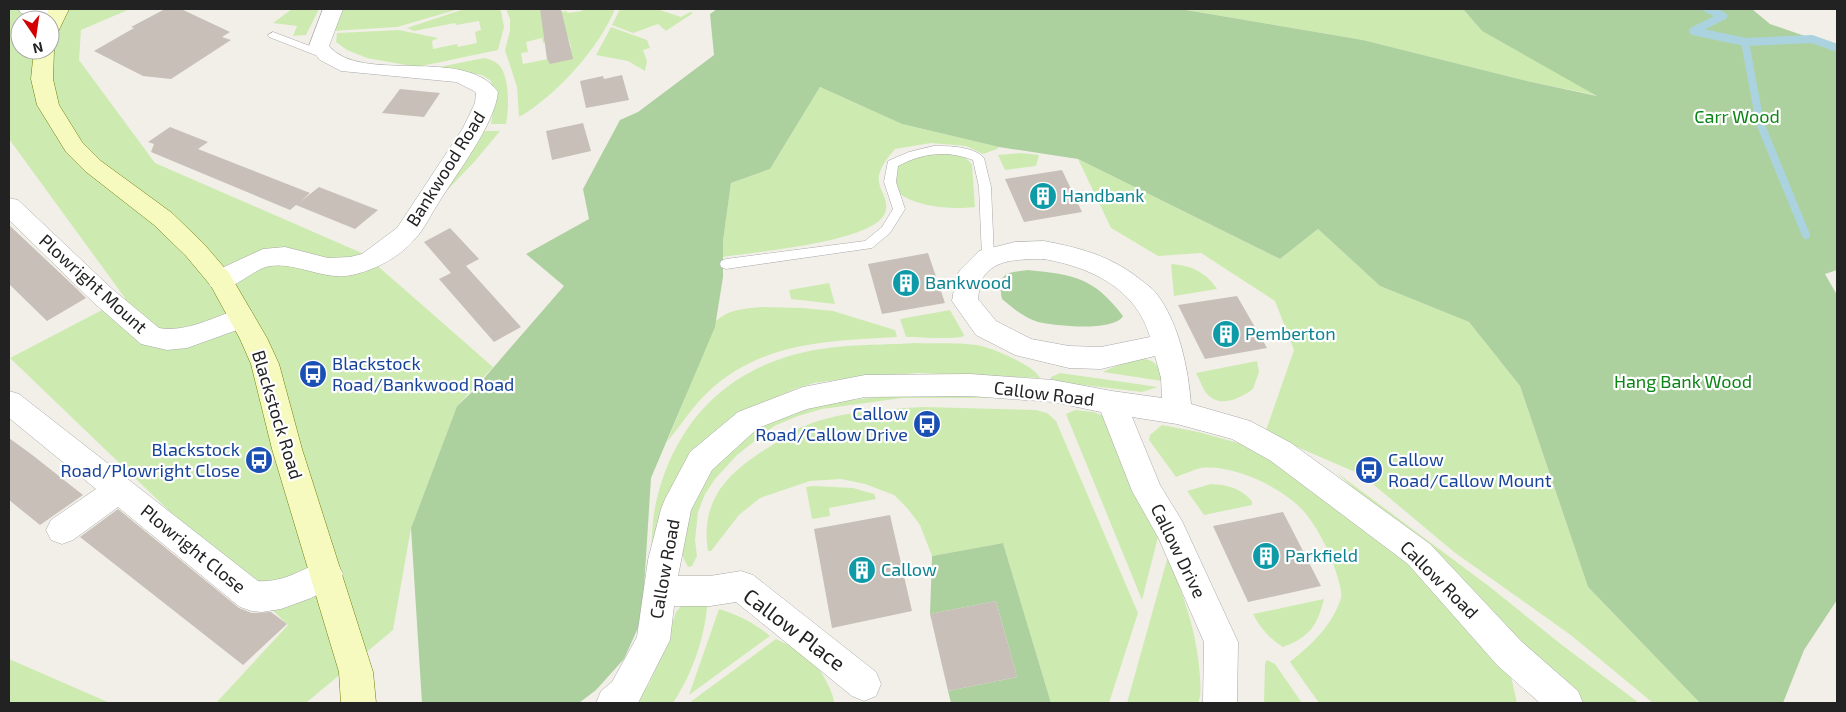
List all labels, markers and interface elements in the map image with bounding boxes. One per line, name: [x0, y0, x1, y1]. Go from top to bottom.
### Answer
north arrow: [10, 10, 60, 60]
text: N: [31, 39, 45, 58]
park label: Carr Wood: [1694, 105, 1780, 127]
street label: Bankwood Road: [401, 107, 489, 230]
building icon: Handbank: [1028, 181, 1058, 211]
place label: Handbank: [1062, 184, 1144, 206]
street label: Plowright Mount: [35, 229, 152, 338]
building icon: Bankwood: [891, 268, 921, 298]
place label: Bankwood: [925, 271, 1011, 293]
building icon: Pemberton: [1211, 319, 1241, 349]
place label: Pemberton: [1245, 322, 1336, 344]
street label: Blackstock Road: [248, 347, 308, 482]
place label: Blackstock Road/Bankwood Road: [332, 352, 514, 395]
bus stop icon: Blackstock Road/Bankwood Road: [298, 359, 328, 389]
park label: Hang Bank Wood: [1614, 370, 1752, 392]
street label: Callow Road: [993, 376, 1096, 410]
place label: Callow Road/Callow Drive: [755, 402, 908, 445]
bus stop icon: Callow Road/Callow Drive: [912, 409, 942, 439]
place label: Blackstock Road/Plowright Close: [61, 438, 240, 481]
bus stop icon: Blackstock Road/Plowright Close: [244, 445, 274, 475]
place label: Callow Road/Callow Mount: [1388, 448, 1552, 491]
bus stop icon: Callow Road/Callow Mount: [1354, 455, 1384, 485]
street label: Plowright Close: [137, 499, 251, 597]
street label: Callow Drive: [1147, 500, 1211, 601]
street label: Callow Road: [644, 517, 684, 620]
street label: Callow Road: [1396, 536, 1483, 623]
building icon: Parkfield: [1251, 541, 1281, 571]
place label: Parkfield: [1285, 544, 1358, 566]
building icon: Callow: [847, 555, 877, 585]
place label: Callow: [881, 558, 937, 580]
street label: Callow Place: [739, 582, 851, 675]

